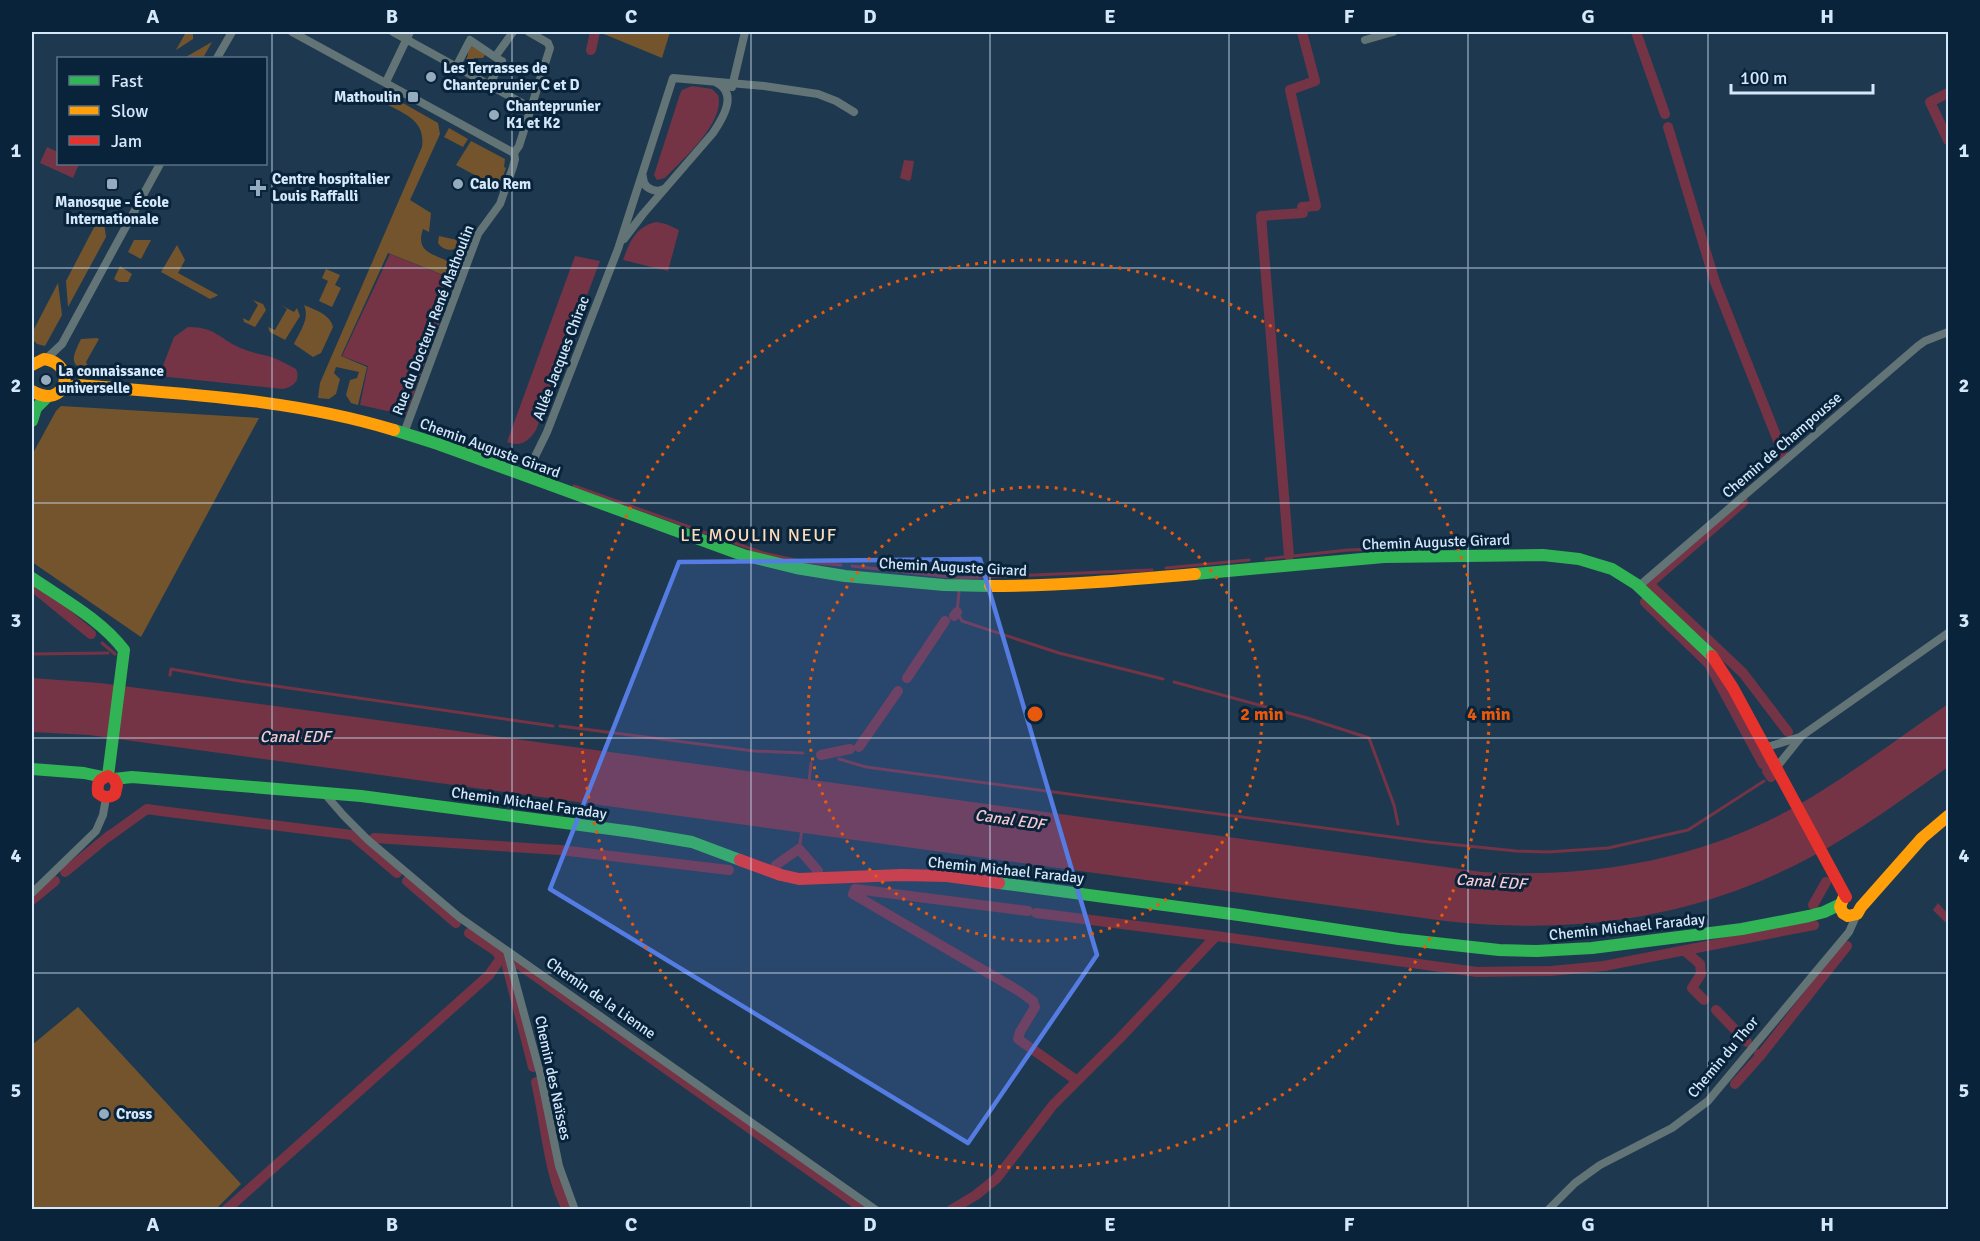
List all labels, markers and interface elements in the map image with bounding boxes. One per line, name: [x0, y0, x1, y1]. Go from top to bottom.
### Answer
text: A: [147, 4, 160, 29]
text: B: [386, 4, 398, 29]
text: C: [625, 4, 637, 29]
text: D: [863, 4, 877, 29]
text: E: [1104, 4, 1116, 29]
text: F: [1344, 4, 1355, 29]
text: G: [1581, 4, 1595, 29]
text: H: [1820, 4, 1834, 29]
legend: [57, 57, 267, 165]
scale bar: [1731, 57, 1874, 95]
place label: Les Terrasses de Chanteprunier C et D: [443, 59, 580, 94]
text: 100 m: [1740, 67, 1787, 89]
text: Fast: [111, 70, 143, 92]
marker: Les Terrasses de Chanteprunier C et D: [424, 70, 438, 84]
place label: Mathoulin: [334, 88, 401, 106]
marker: Mathoulin: [406, 90, 420, 104]
place label: Chanteprunier K1 et K2: [506, 97, 601, 132]
text: Slow: [111, 100, 148, 122]
marker: Chanteprunier K1 et K2: [487, 108, 501, 122]
text: Jam: [111, 130, 142, 152]
text: 1: [11, 138, 22, 163]
text: 1: [1959, 138, 1970, 163]
place label: Centre hospitalier Louis Raffalli: [272, 170, 390, 205]
place label: Calo Rem: [470, 175, 531, 193]
marker: Manosque - École Internationale: [105, 177, 119, 191]
marker: Calo Rem: [451, 177, 465, 191]
marker: Centre hospitalier Louis Raffalli: [249, 179, 267, 197]
place label: Manosque - École Internationale: [55, 192, 169, 228]
street label: Rue du Docteur René Mathoulin: [388, 222, 478, 418]
street label: Allée Jacques Chirac: [529, 293, 593, 423]
place label: La connaissance universelle: [58, 362, 164, 397]
text: 2: [11, 373, 21, 398]
marker: La connaissance universelle: [39, 373, 53, 387]
text: 2: [1959, 373, 1969, 398]
street label: Chemin de Champousse: [1719, 388, 1845, 502]
street label: Chemin Auguste Girard: [417, 414, 563, 482]
district label: LE MOULIN NEUF: [680, 524, 838, 546]
street label: Chemin Auguste Girard: [1362, 530, 1510, 554]
street label: Chemin Auguste Girard: [879, 554, 1027, 580]
text: 3: [11, 608, 21, 633]
text: 3: [1959, 608, 1969, 633]
text: 2 min: [1240, 703, 1284, 725]
text: 4 min: [1467, 703, 1511, 725]
centre of rings: [1025, 704, 1045, 724]
water label: Canal EDF: [260, 727, 333, 747]
street label: Chemin Michael Faraday: [450, 783, 608, 823]
water label: Canal EDF: [974, 805, 1049, 835]
text: 4: [11, 843, 22, 868]
text: 4: [1959, 843, 1970, 868]
street label: Chemin Michael Faraday: [927, 853, 1085, 887]
water label: Canal EDF: [1455, 870, 1529, 895]
street label: Chemin Michael Faraday: [1548, 910, 1706, 944]
street label: Chemin de la Lienne: [543, 954, 659, 1042]
street label: Chemin du Thor: [1684, 1012, 1763, 1101]
street label: Chemin des Naïsses: [531, 1014, 575, 1142]
text: 5: [11, 1078, 21, 1103]
text: 5: [1959, 1078, 1969, 1103]
place label: Cross: [116, 1105, 152, 1123]
marker: Cross: [97, 1107, 111, 1121]
text: A: [147, 1212, 160, 1237]
text: B: [386, 1212, 398, 1237]
text: C: [625, 1212, 637, 1237]
text: D: [863, 1212, 877, 1237]
text: E: [1104, 1212, 1116, 1237]
text: F: [1344, 1212, 1355, 1237]
text: G: [1581, 1212, 1595, 1237]
text: H: [1820, 1212, 1834, 1237]

